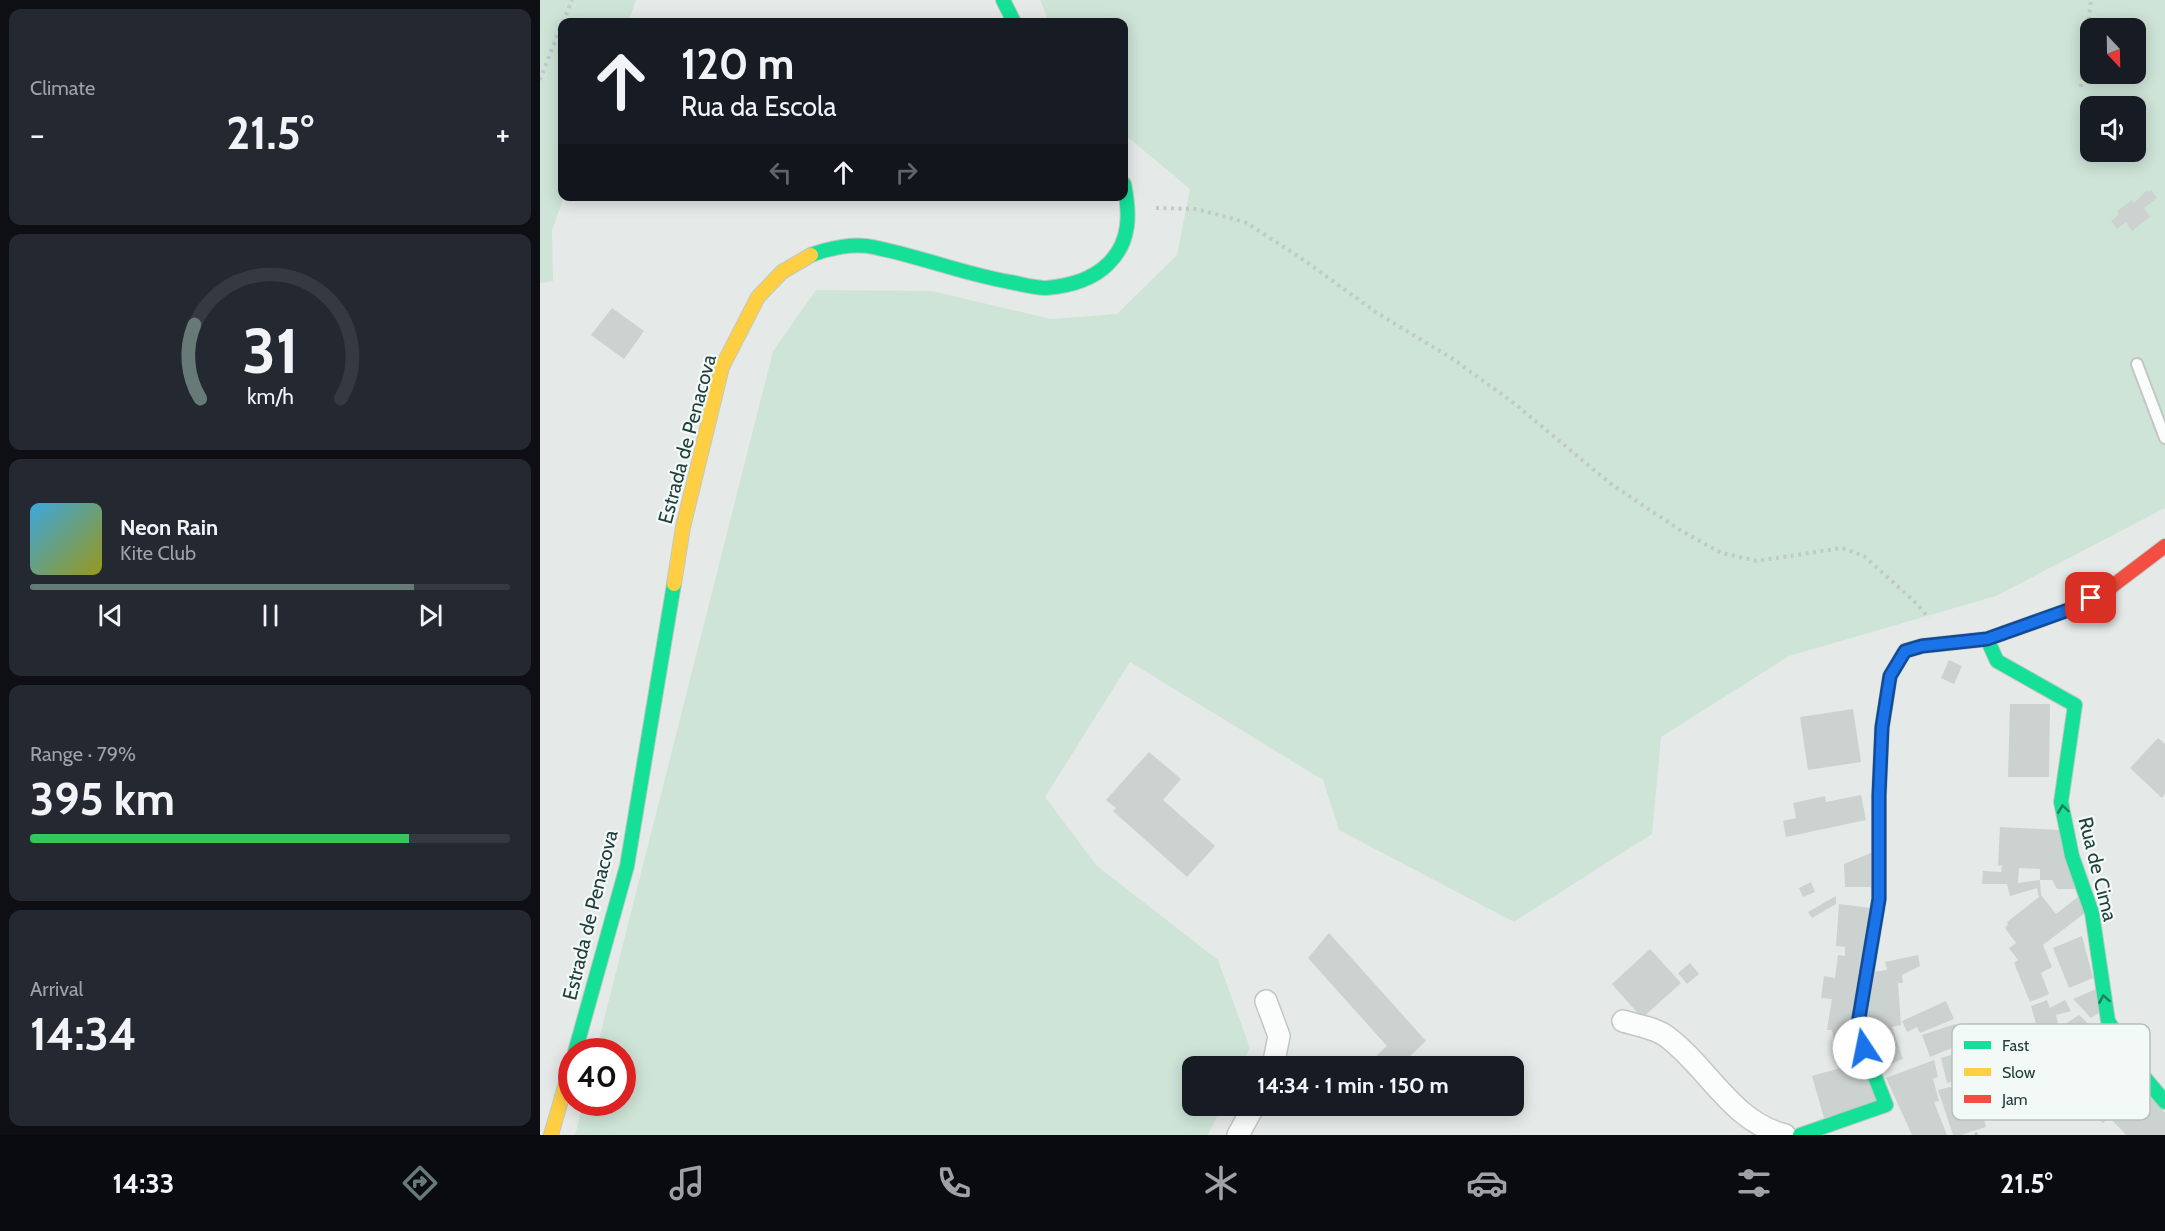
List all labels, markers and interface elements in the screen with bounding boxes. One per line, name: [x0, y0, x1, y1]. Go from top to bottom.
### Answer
north arrow: [2080, 18, 2146, 84]
map controls: [2080, 18, 2146, 162]
text: 120 m: [681, 38, 794, 90]
icon: ahead: [582, 42, 660, 120]
text: Climate: [30, 76, 95, 100]
text: Rua da Escola: [681, 90, 836, 123]
button: sound: [2080, 96, 2146, 162]
text: 21.5°: [226, 106, 314, 160]
text: −: [30, 114, 45, 154]
text: +: [495, 114, 510, 154]
icon: left: [764, 156, 797, 189]
icon: ahead: [827, 156, 860, 189]
icon: right: [890, 156, 923, 189]
text: 31: [242, 313, 298, 389]
street label: Estrada de Penacova: [653, 351, 721, 526]
text: km/h: [247, 384, 293, 410]
text: Neon Rain: [120, 514, 218, 541]
text: Kite Club: [120, 541, 196, 565]
pin: [2065, 572, 2116, 623]
icon: arrive: [2074, 581, 2107, 614]
icon: previous: [94, 599, 127, 632]
icon: pause: [254, 599, 287, 632]
icon: next: [414, 599, 447, 632]
text: Range · 79%: [30, 742, 136, 766]
text: 395 km: [30, 772, 175, 826]
one-way arrow: [2057, 805, 2070, 815]
street label: Rua de Cima: [2073, 814, 2123, 924]
street label: Estrada de Penacova: [557, 827, 623, 1002]
text: Arrival: [30, 977, 83, 1001]
one-way arrow: [2099, 994, 2111, 1004]
text: 14:34: [30, 1007, 137, 1061]
position arrow: [1832, 1016, 1896, 1080]
legend: [1952, 1024, 2150, 1120]
text: Fast: [2002, 1036, 2030, 1055]
speed limit sign: 40: [558, 1038, 636, 1116]
text: Slow: [2002, 1063, 2036, 1082]
text: 14:34 · 1 min · 150 m: [1257, 1072, 1449, 1099]
text: Jam: [2001, 1090, 2028, 1109]
icon: directions: [399, 1162, 441, 1204]
icon: music: [666, 1162, 708, 1204]
icon: phone: [933, 1162, 975, 1204]
icon: climate: [1200, 1162, 1242, 1204]
icon: car: [1466, 1162, 1508, 1204]
icon: filters: [1733, 1162, 1775, 1204]
text: 14:33: [112, 1167, 174, 1200]
text: 21.5°: [2000, 1167, 2052, 1200]

